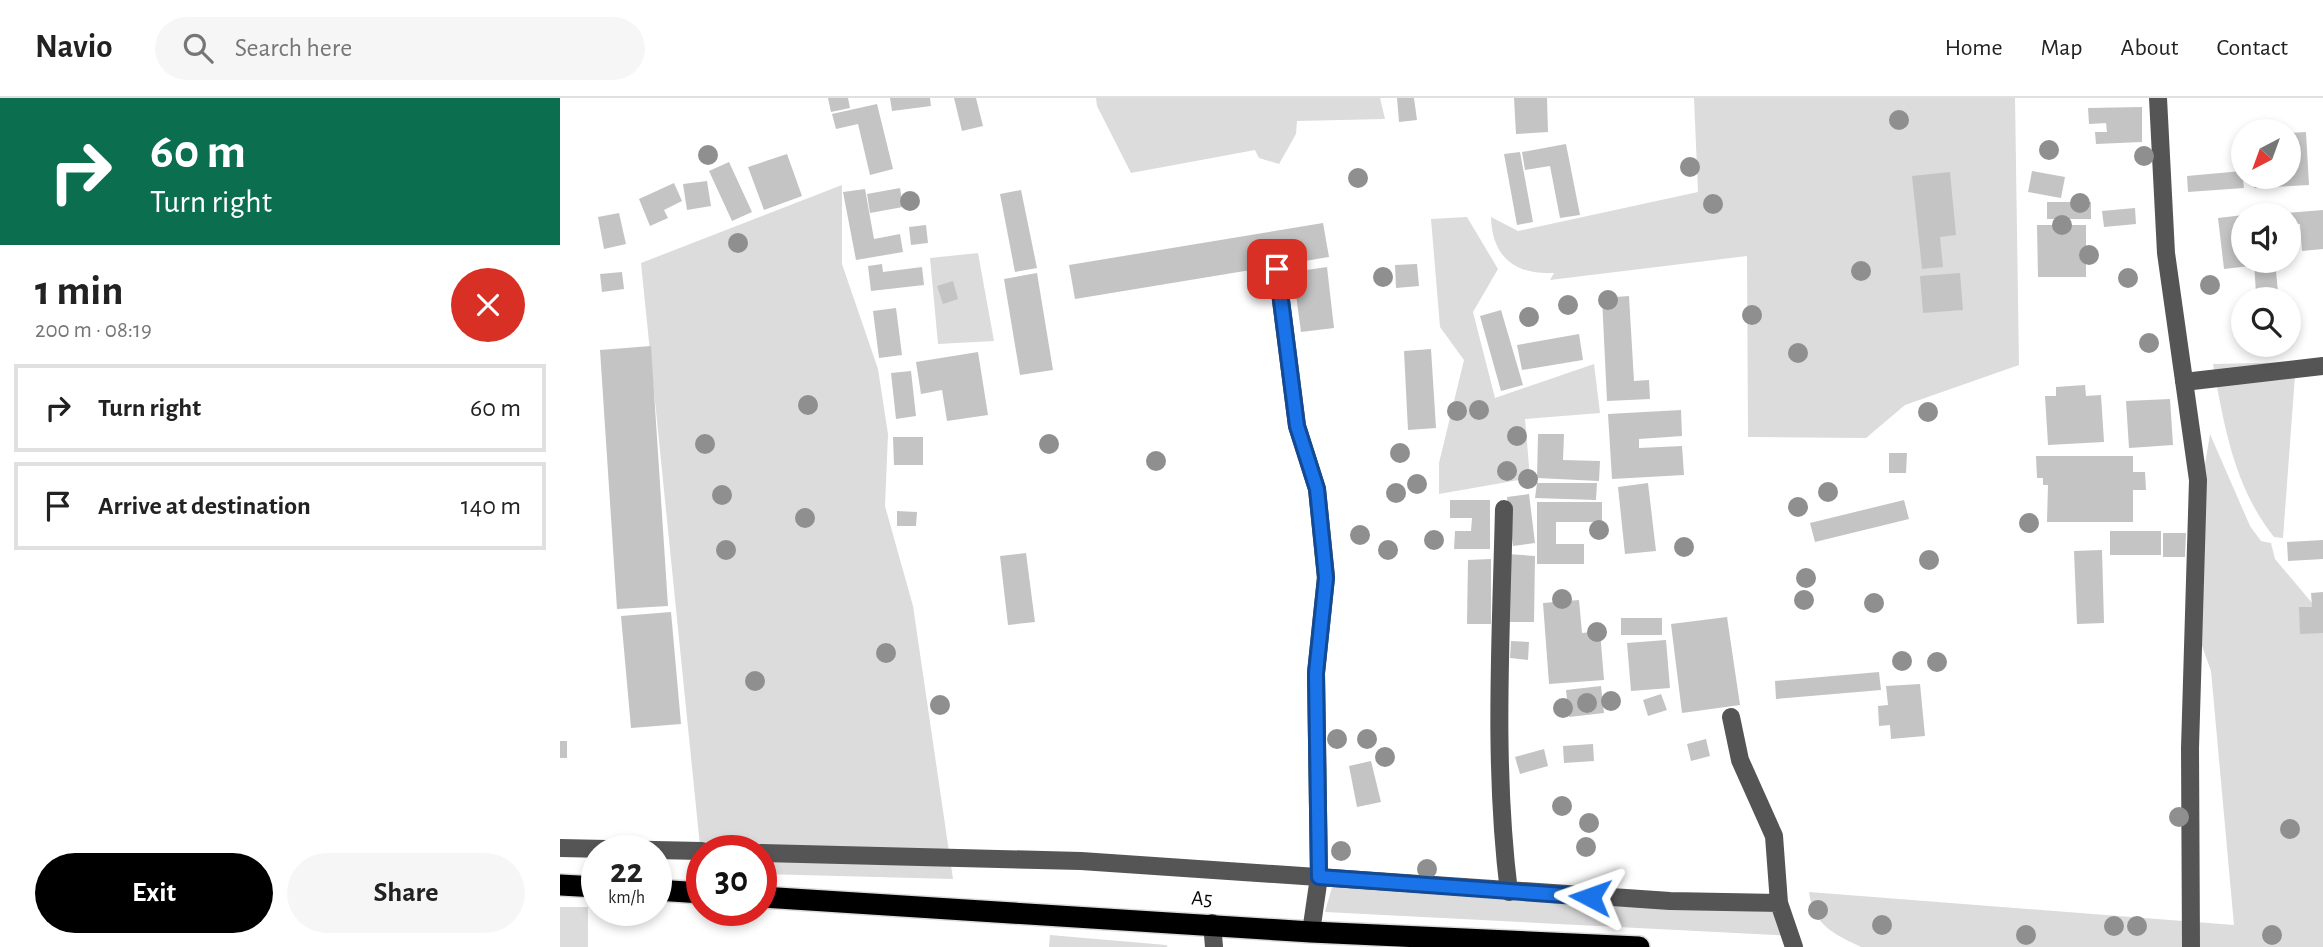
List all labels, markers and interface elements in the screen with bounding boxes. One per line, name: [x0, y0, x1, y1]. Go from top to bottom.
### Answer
search box: [155, 17, 645, 80]
icon: search: [179, 29, 217, 67]
text: Navio: [35, 31, 113, 64]
text: Search here: [235, 35, 352, 61]
text: Home: [1945, 36, 2003, 60]
text: Map: [2041, 36, 2083, 60]
text: About: [2121, 36, 2178, 60]
text: Contact: [2216, 36, 2288, 60]
north arrow: [2231, 119, 2301, 189]
map controls: [2231, 119, 2301, 357]
icon: right: [35, 126, 126, 217]
text: 60 m: [150, 128, 246, 177]
text: Turn right: [150, 186, 272, 218]
button: sound: [2231, 203, 2301, 273]
pin: [1247, 239, 1307, 299]
icon: arrive: [1258, 250, 1296, 288]
button: close: [451, 268, 525, 342]
text: 1 min: [35, 270, 124, 312]
button: search: [2231, 287, 2301, 357]
text: 200 m · 08:19: [35, 319, 152, 342]
icon: right: [39, 389, 77, 427]
text: Turn right: [98, 395, 201, 421]
text: 60 m: [470, 395, 521, 421]
icon: arrive: [39, 487, 77, 525]
text: Arrive at destination: [98, 493, 311, 519]
text: 140 m: [461, 493, 521, 519]
speed limit sign: 30: [686, 835, 777, 926]
button: Exit: [35, 853, 273, 933]
button: Share: [287, 853, 525, 933]
text: 22: [610, 854, 643, 889]
position arrow: [1553, 860, 1627, 934]
street label: A5: [1191, 887, 1213, 910]
text: km/h: [608, 889, 645, 907]

